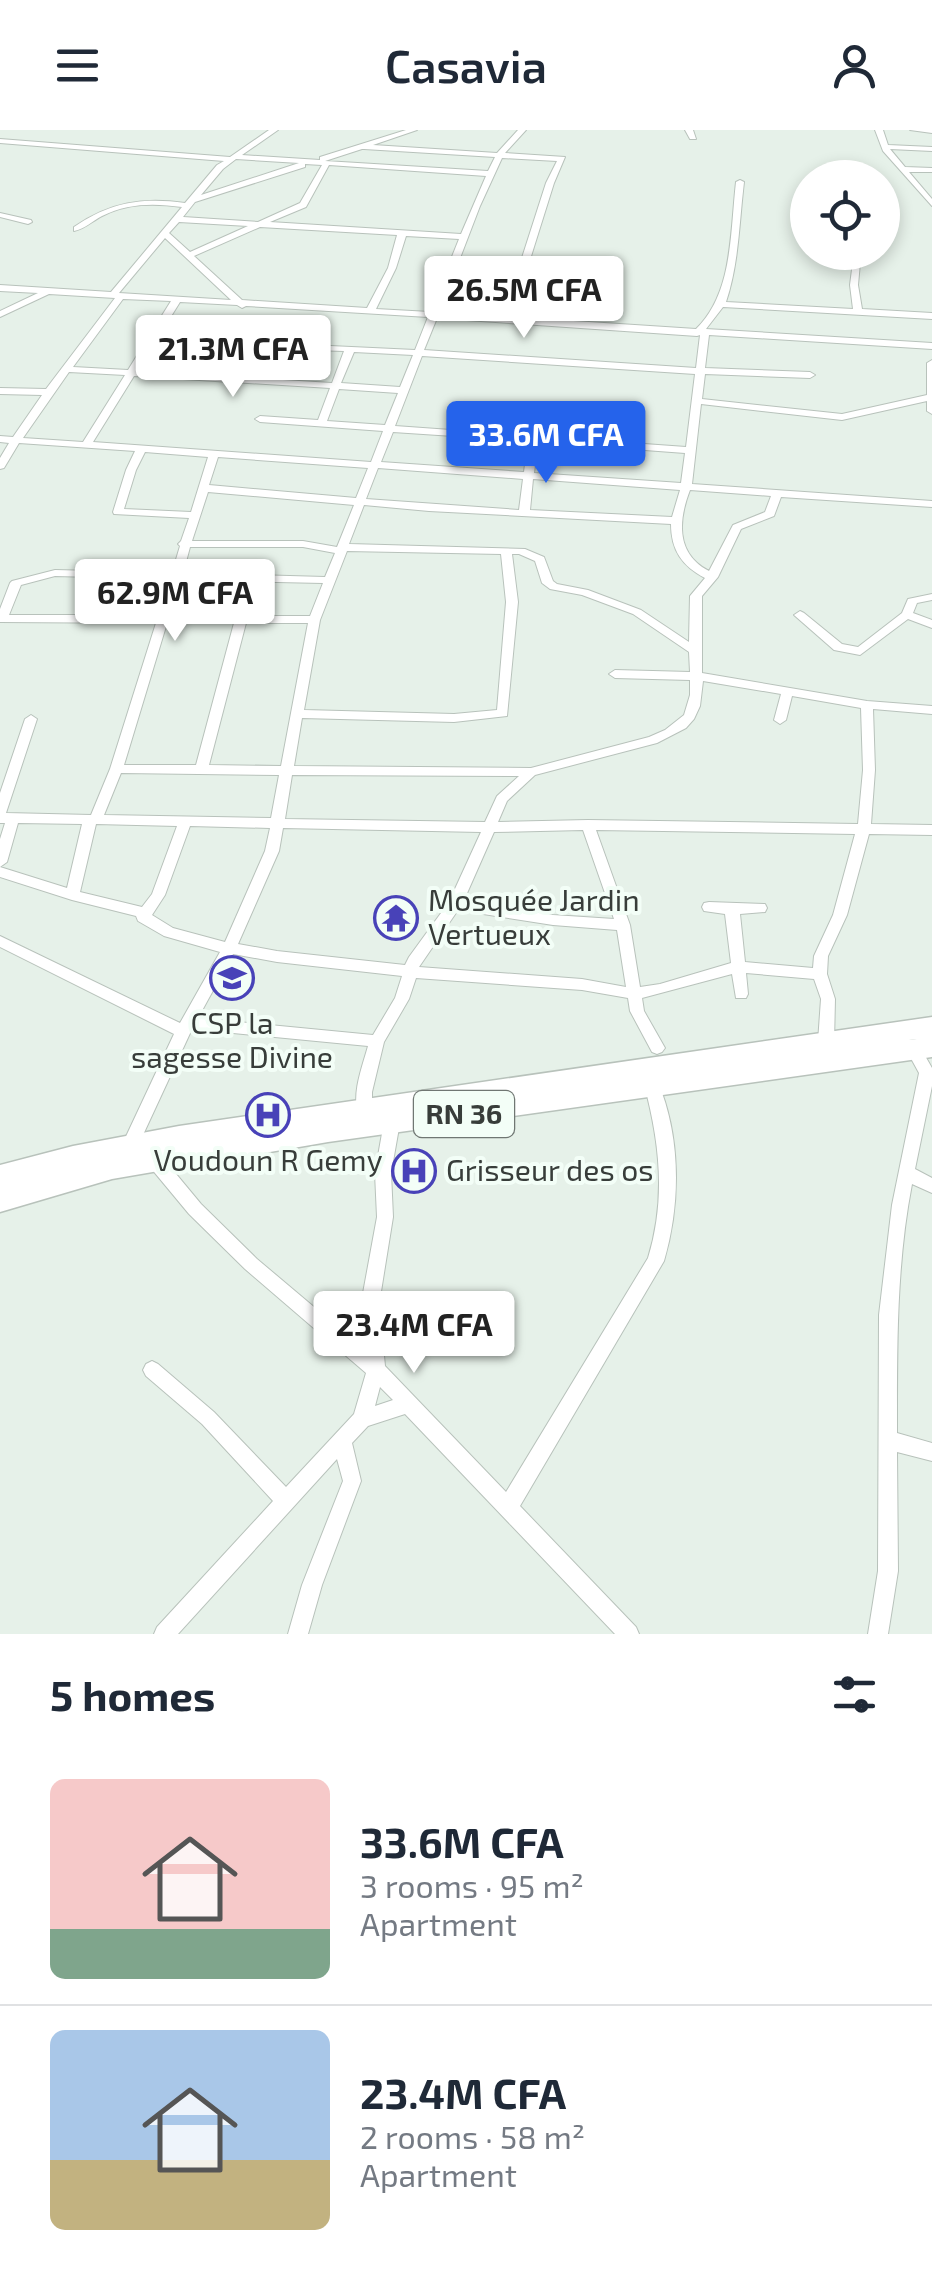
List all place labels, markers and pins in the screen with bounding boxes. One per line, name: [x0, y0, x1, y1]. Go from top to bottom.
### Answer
pin: 26.5M CFA: [410, 256, 638, 341]
pin: 21.3M CFA: [119, 315, 347, 400]
pin: 33.6M CFA: [432, 401, 660, 486]
pin: 62.9M CFA: [61, 559, 289, 644]
place label: Mosquée Jardin Vertueux: [428, 881, 640, 951]
temple icon: Mosquée Jardin Vertueux: [373, 895, 419, 941]
school or university icon: CSP la sagesse Divine: [209, 955, 255, 1001]
place label: CSP la sagesse Divine: [131, 1004, 333, 1074]
hospital icon: Voudoun R Gemy: [245, 1092, 291, 1138]
place label: Voudoun R Gemy: [153, 1141, 383, 1177]
hospital icon: Grisseur des os: [391, 1148, 437, 1194]
place label: Grisseur des os: [446, 1151, 654, 1187]
pin: 23.4M CFA: [300, 1291, 528, 1376]

